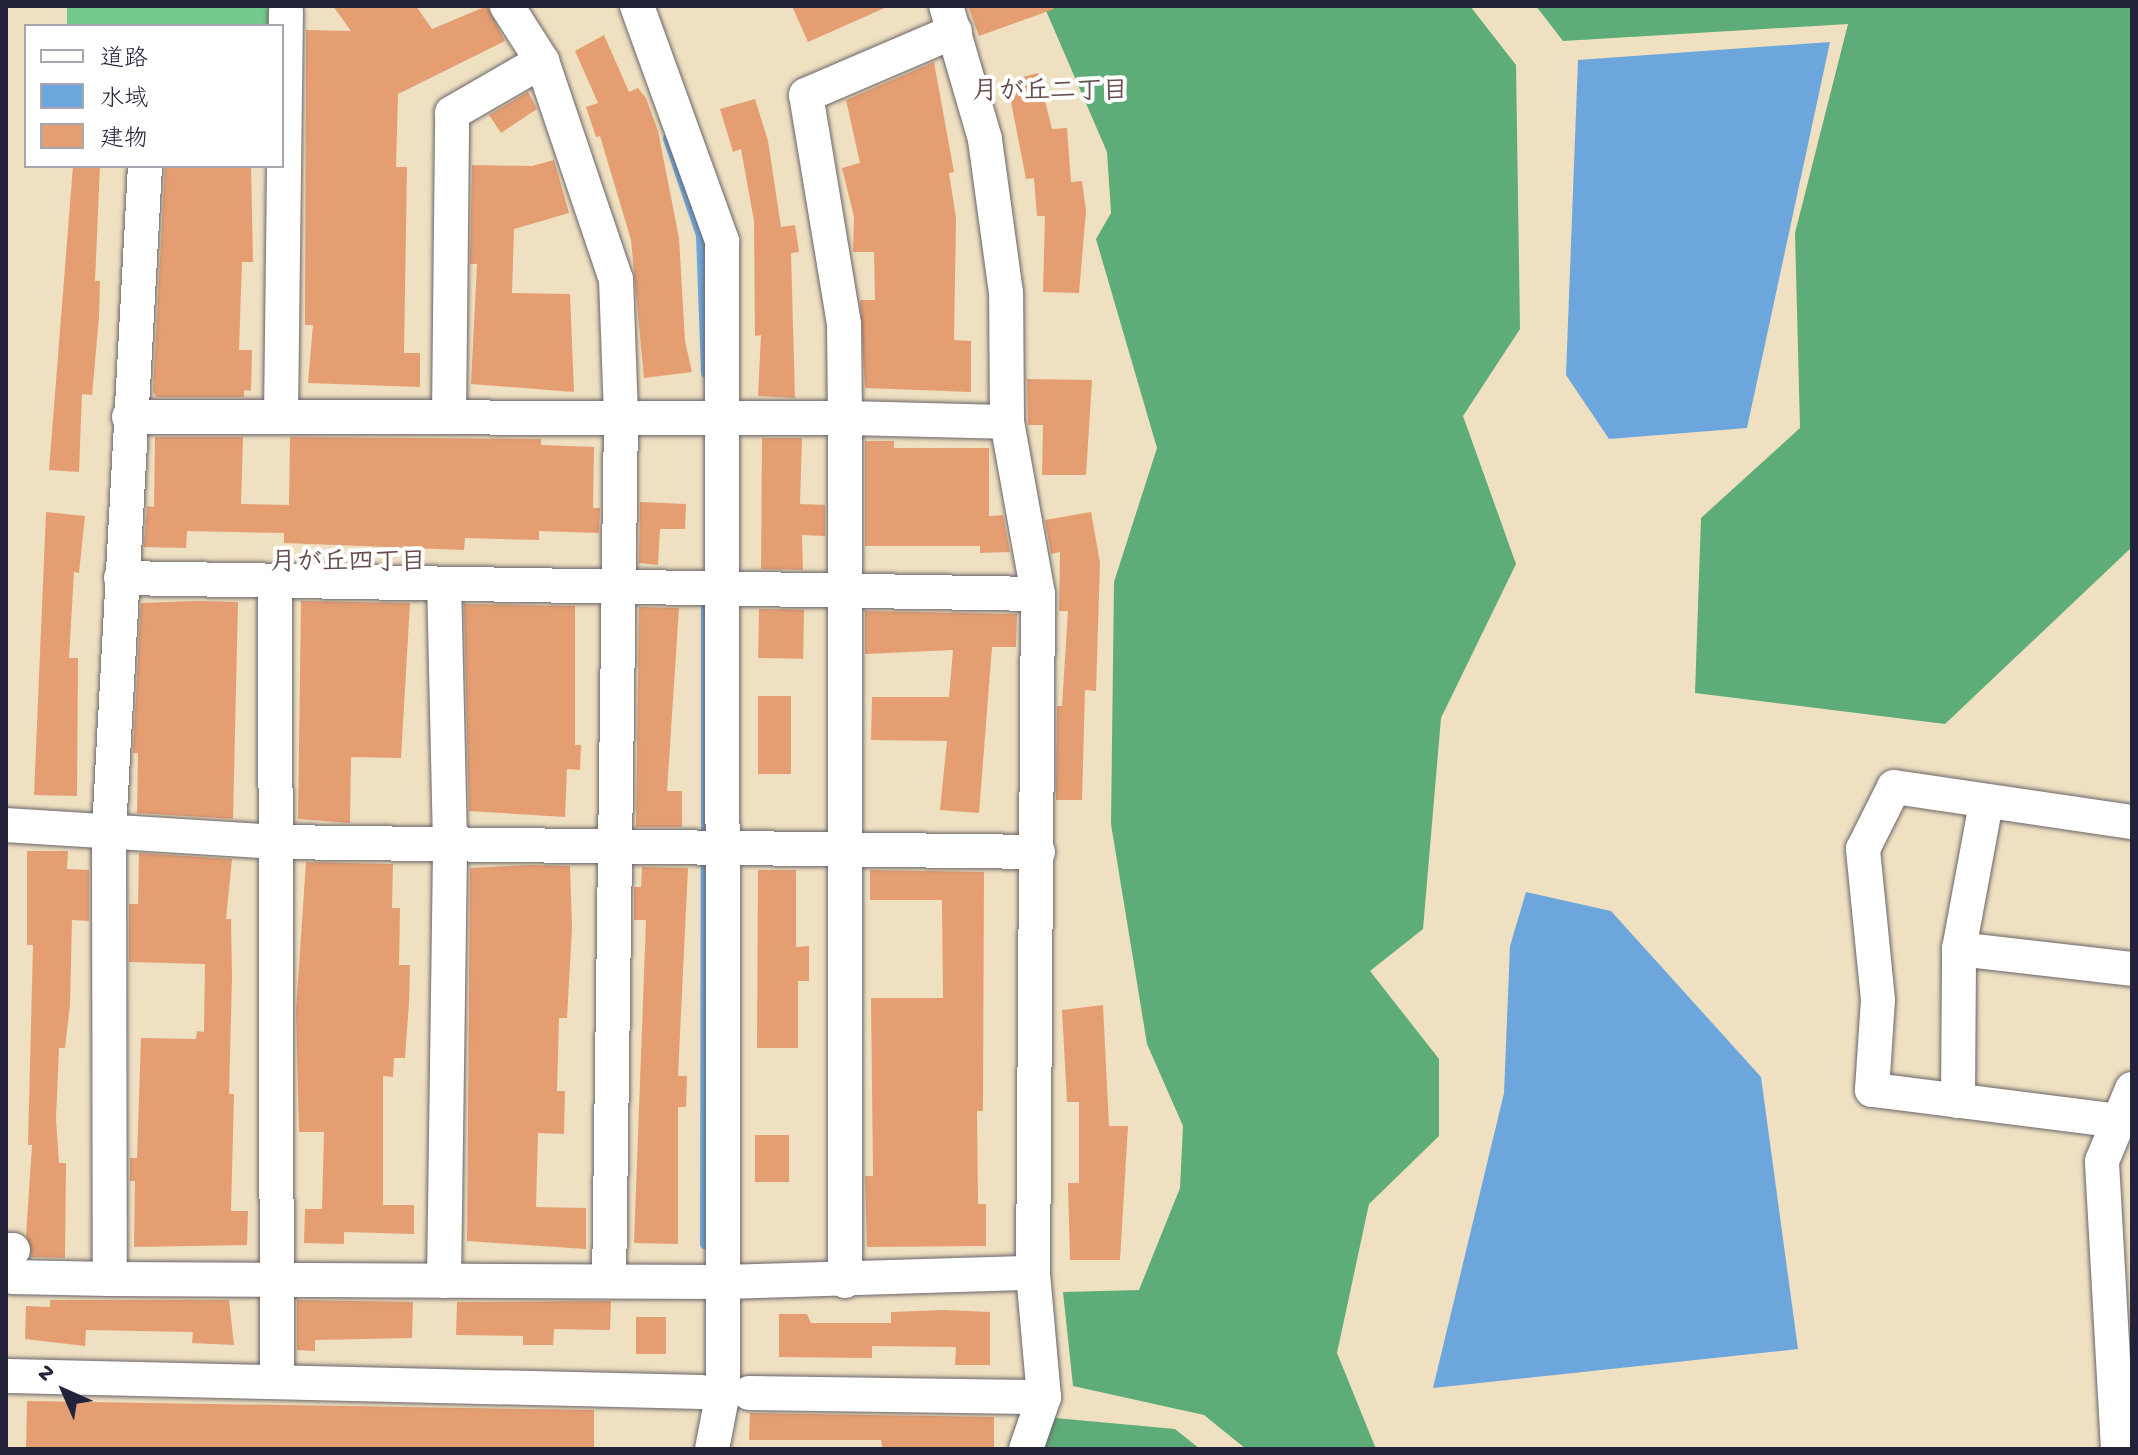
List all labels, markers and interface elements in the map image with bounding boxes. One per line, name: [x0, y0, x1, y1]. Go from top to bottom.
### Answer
legend: [24, 24, 284, 168]
text: 道路: [100, 46, 148, 75]
district label: 月が丘二丁目: [972, 78, 1128, 110]
text: 水域: [100, 86, 148, 115]
text: 建物: [100, 126, 148, 155]
district label: 月が丘四丁目: [270, 549, 426, 581]
north arrow: [24, 1351, 104, 1431]
text: N: [33, 1360, 61, 1388]

